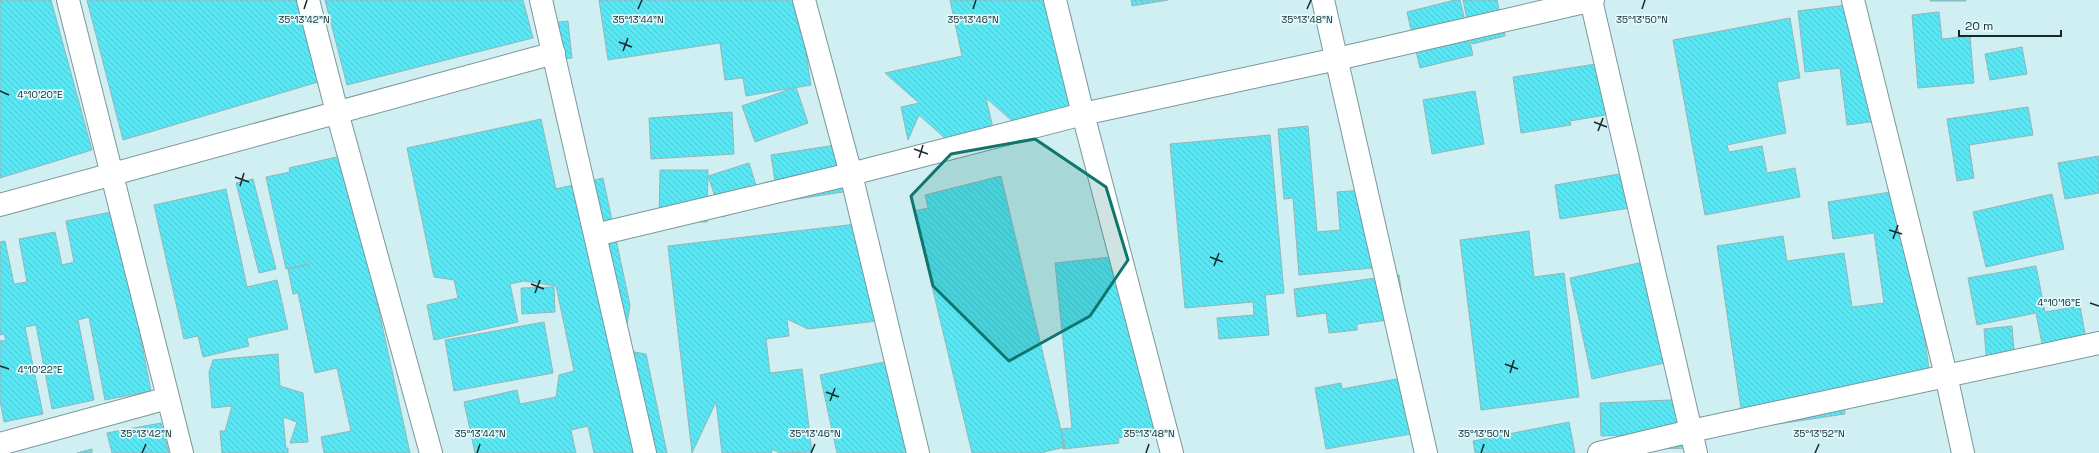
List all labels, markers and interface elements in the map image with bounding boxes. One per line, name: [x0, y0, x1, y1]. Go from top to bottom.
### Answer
scale bar: [1959, 12, 2061, 38]
text: 35°13'42"N: [278, 13, 330, 26]
text: 35°13'44"N: [612, 13, 664, 26]
text: 35°13'46"N: [947, 13, 999, 26]
text: 35°13'48"N: [1281, 13, 1333, 26]
text: 35°13'50"N: [1616, 13, 1668, 26]
text: 20 m: [1965, 18, 1993, 34]
text: 4°10'20"E: [17, 88, 63, 101]
text: 4°10'16"E: [2037, 296, 2081, 309]
text: 4°10'22"E: [17, 363, 63, 376]
text: 35°13'42"N: [120, 427, 172, 440]
text: 35°13'44"N: [454, 427, 506, 440]
text: 35°13'46"N: [789, 427, 841, 440]
text: 35°13'48"N: [1123, 427, 1175, 440]
text: 35°13'50"N: [1458, 427, 1510, 440]
text: 35°13'52"N: [1793, 427, 1845, 440]

